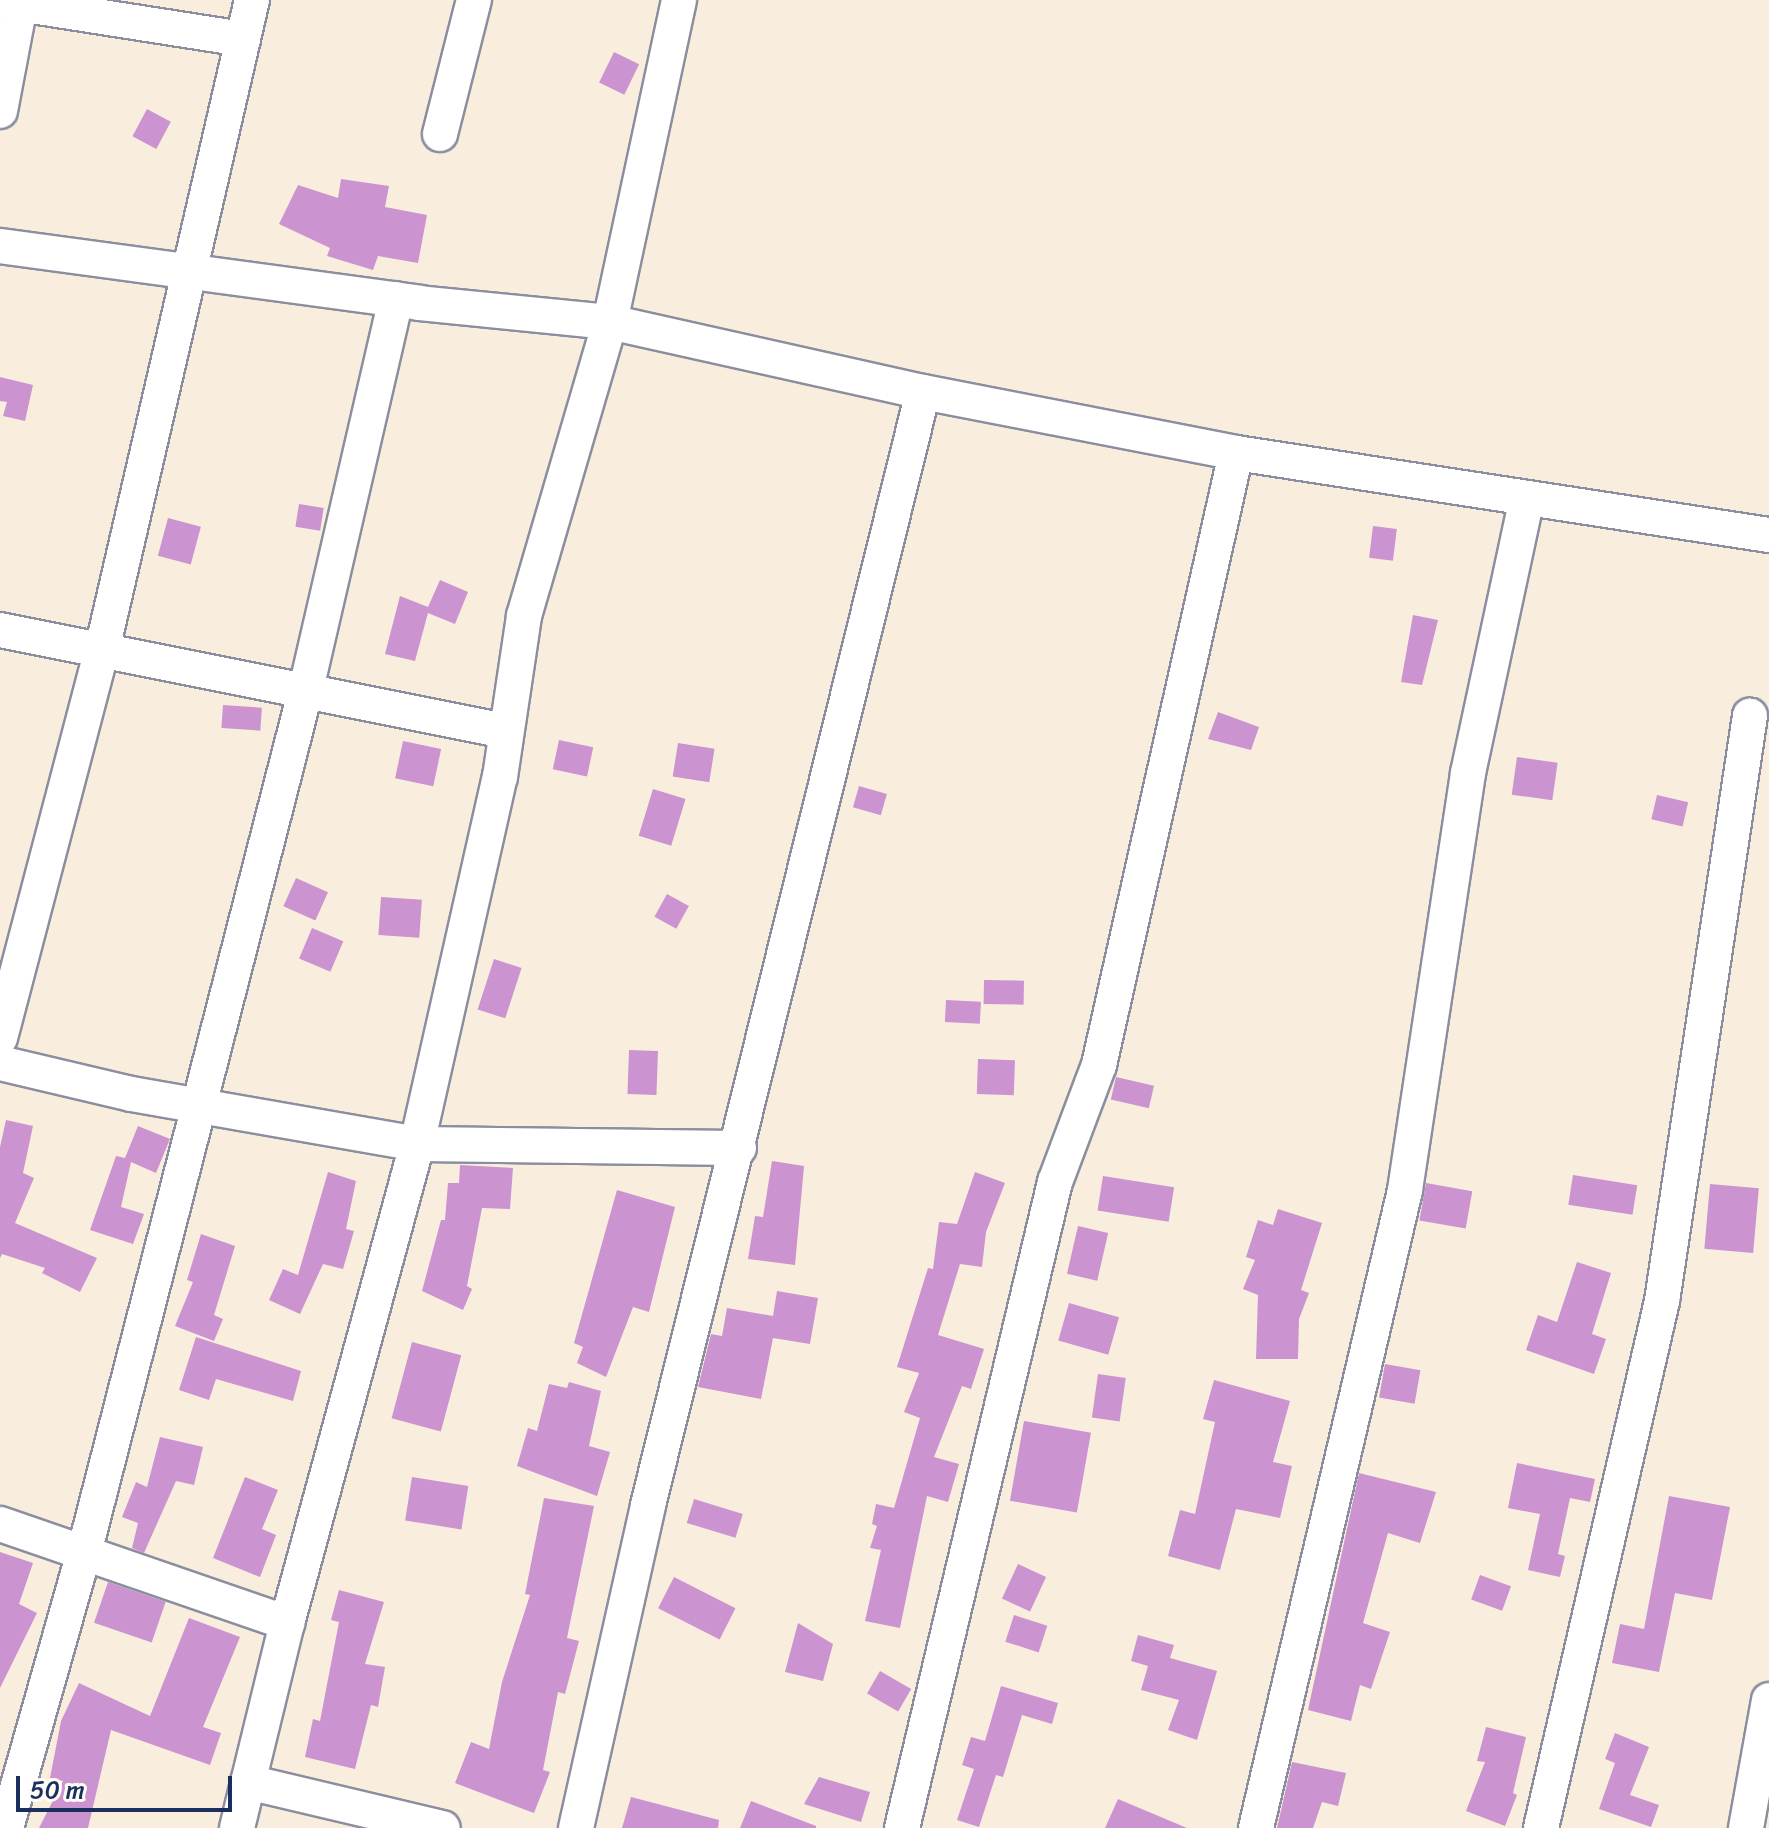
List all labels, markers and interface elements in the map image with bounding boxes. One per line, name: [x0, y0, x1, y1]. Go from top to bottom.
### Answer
scale bar: [20, 1760, 236, 1810]
text: 50 m: [30, 1769, 85, 1811]

